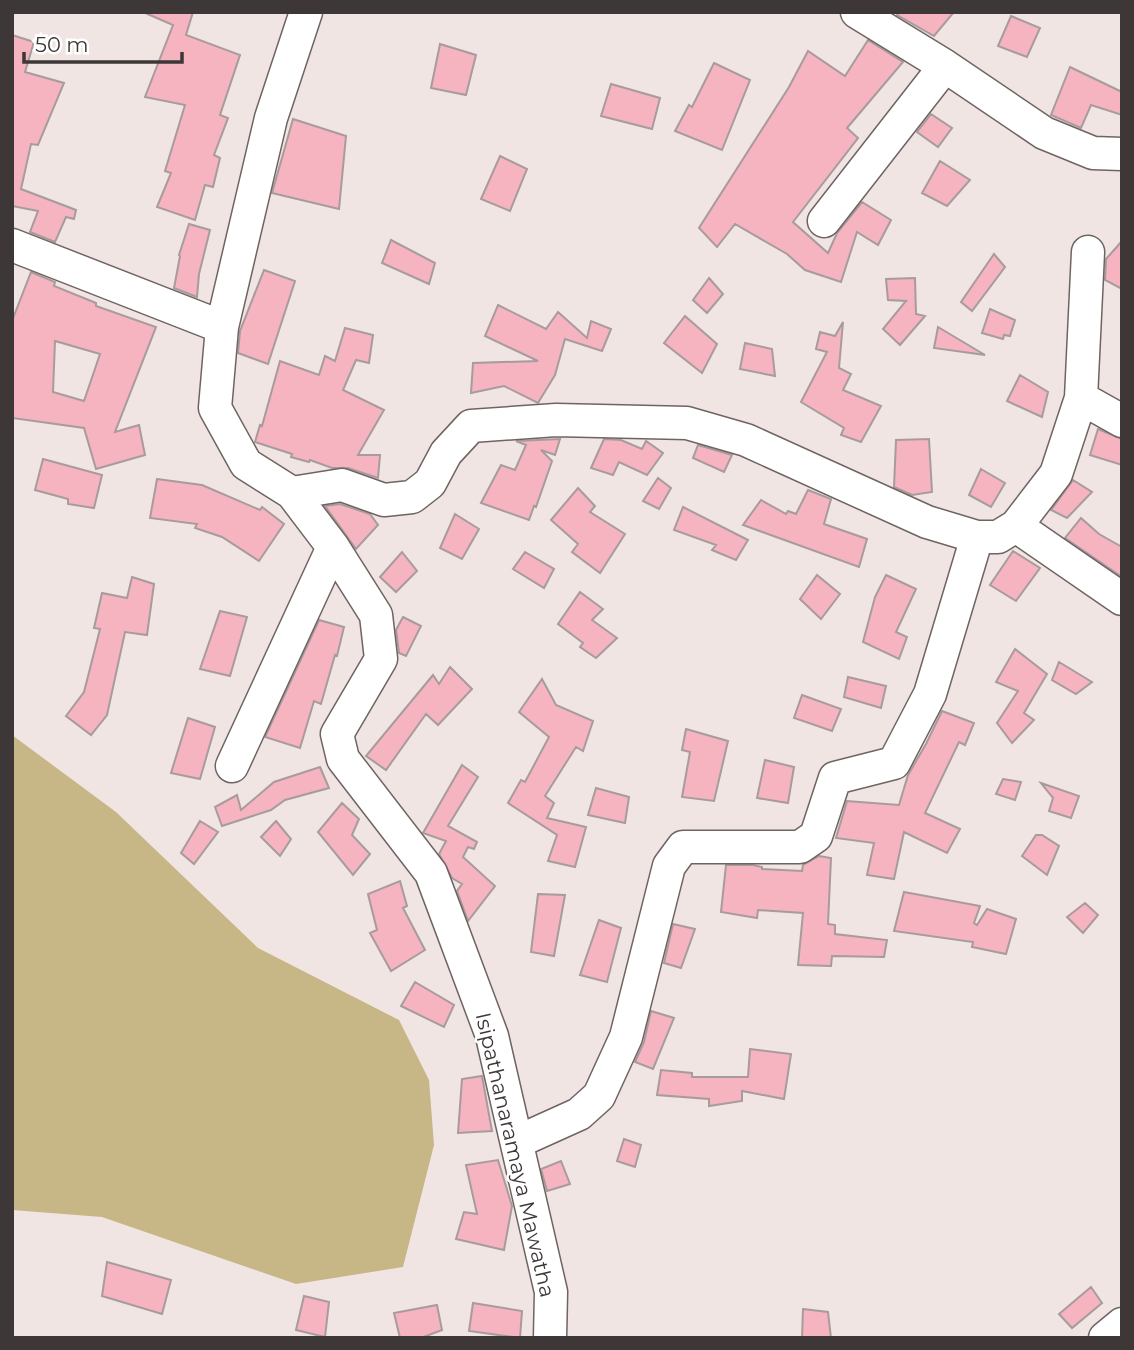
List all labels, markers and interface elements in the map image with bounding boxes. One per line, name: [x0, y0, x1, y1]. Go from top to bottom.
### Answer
scale bar: [24, 21, 182, 65]
text: 50 m: [35, 32, 89, 57]
street label: Isipathanaramaya Mawatha: [471, 1010, 560, 1300]

